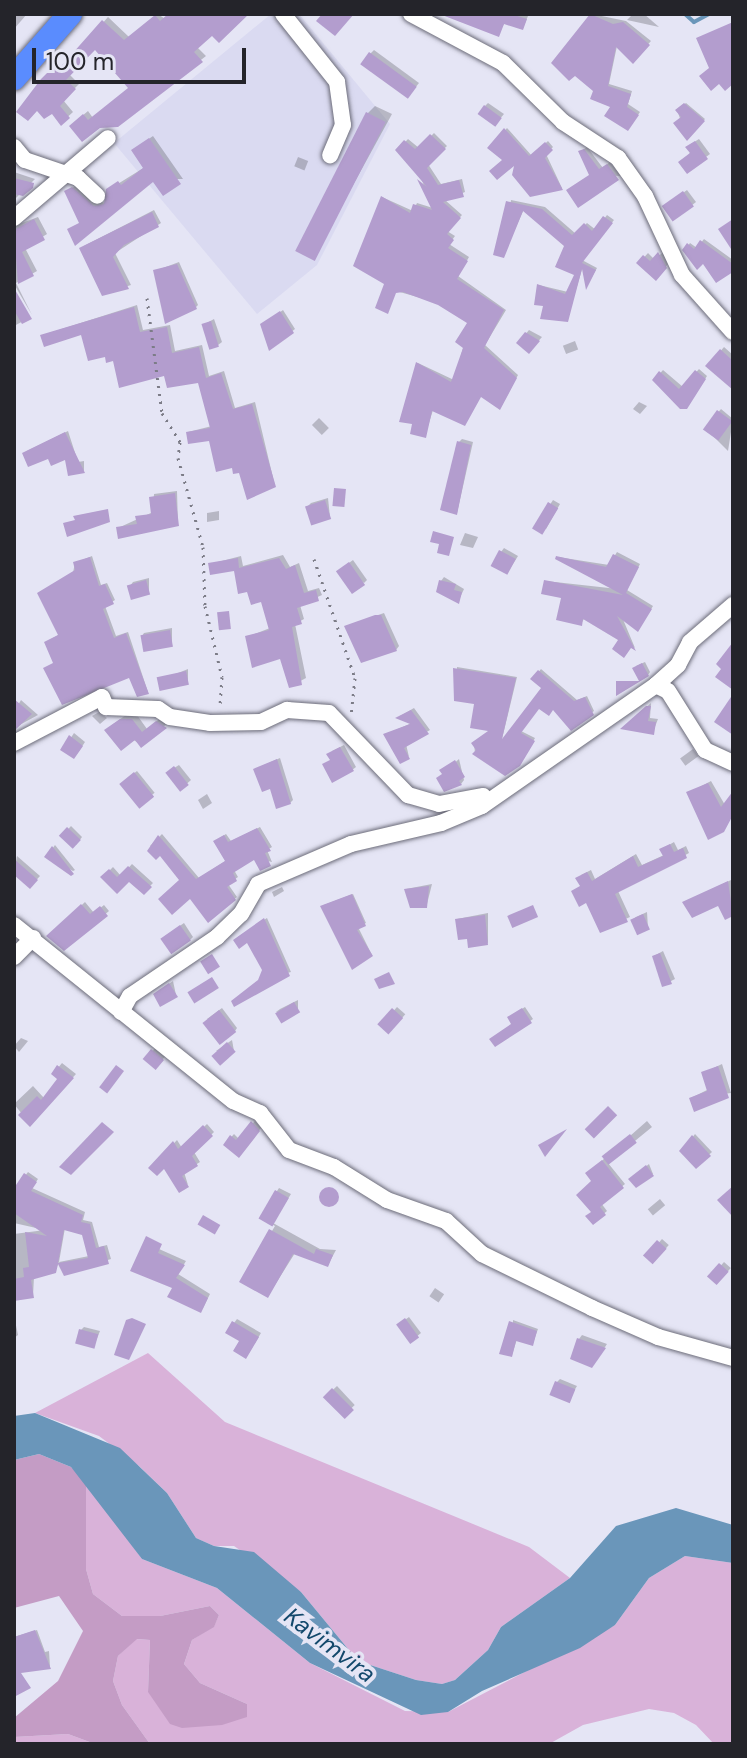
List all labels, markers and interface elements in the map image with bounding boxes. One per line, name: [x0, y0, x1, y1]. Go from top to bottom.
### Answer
scale bar: [36, 32, 250, 82]
text: 100 m: [46, 46, 114, 77]
water label: Kavimvira: [279, 1601, 381, 1689]

